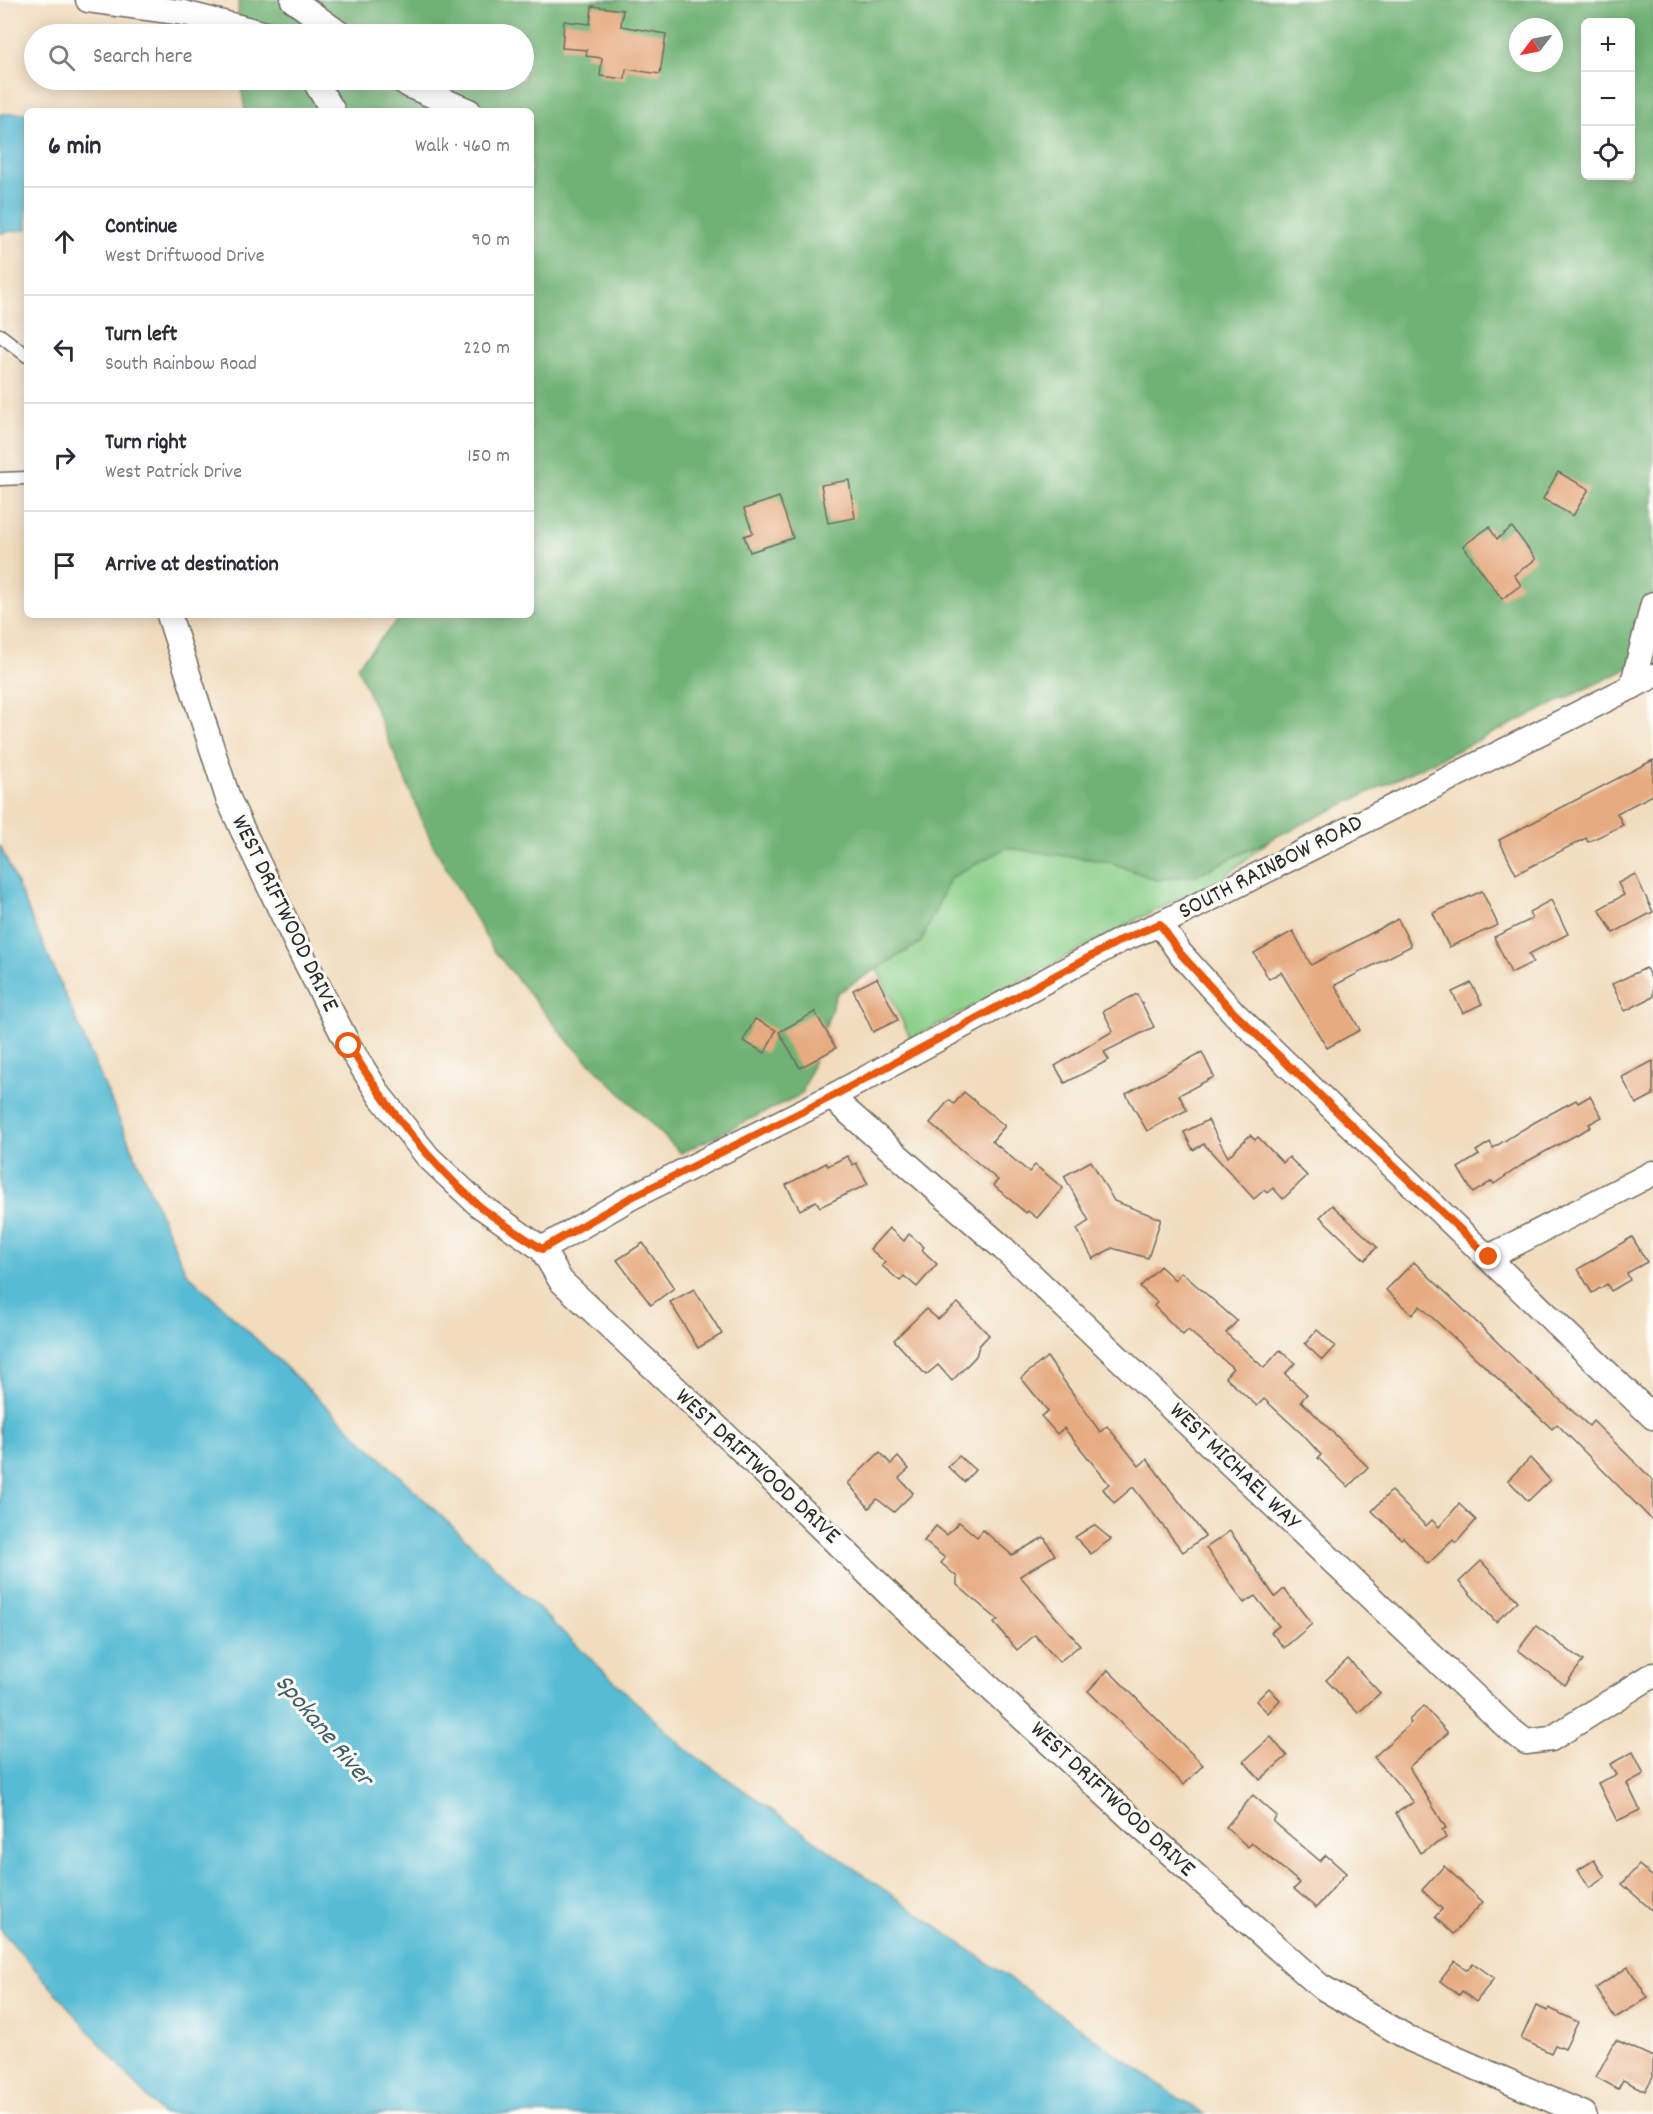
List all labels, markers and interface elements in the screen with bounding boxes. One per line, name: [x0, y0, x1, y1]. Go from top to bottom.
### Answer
north arrow: [1509, 18, 1563, 72]
map controls: [1581, 18, 1635, 180]
button: +: [1581, 18, 1635, 72]
search box: [24, 24, 534, 90]
icon: search: [45, 41, 78, 74]
text: Search here: [93, 42, 192, 73]
button: −: [1581, 72, 1635, 126]
button: locate: [1581, 126, 1635, 180]
text: 6 min: [48, 129, 101, 166]
text: Walk · 460 m: [415, 133, 510, 161]
text: Continue: [105, 212, 177, 243]
icon: ahead: [48, 225, 81, 258]
text: 90 m: [472, 227, 510, 255]
text: West Driftwood Drive: [105, 243, 265, 271]
text: Turn left: [105, 320, 177, 351]
icon: left: [48, 333, 81, 366]
text: 220 m: [463, 335, 510, 363]
text: South Rainbow Road: [105, 351, 257, 379]
text: Turn right: [105, 428, 187, 459]
icon: right: [48, 441, 81, 474]
text: 150 m: [467, 443, 510, 471]
text: West Patrick Drive: [105, 459, 242, 487]
icon: arrive: [48, 549, 81, 582]
text: Arrive at destination: [105, 550, 279, 581]
street label: SOUTH RAINBOW ROAD: [1173, 807, 1369, 929]
street label: WEST DRIFTWOOD DRIVE: [222, 810, 347, 1018]
route start: [335, 1032, 361, 1058]
route end: [1475, 1243, 1501, 1269]
street label: WEST DRIFTWOOD DRIVE: [667, 1381, 847, 1553]
street label: WEST MICHAEL WAY: [1161, 1395, 1308, 1539]
water label: Spokane River: [265, 1667, 383, 1798]
street label: WEST DRIFTWOOD DRIVE: [1022, 1714, 1202, 1886]

